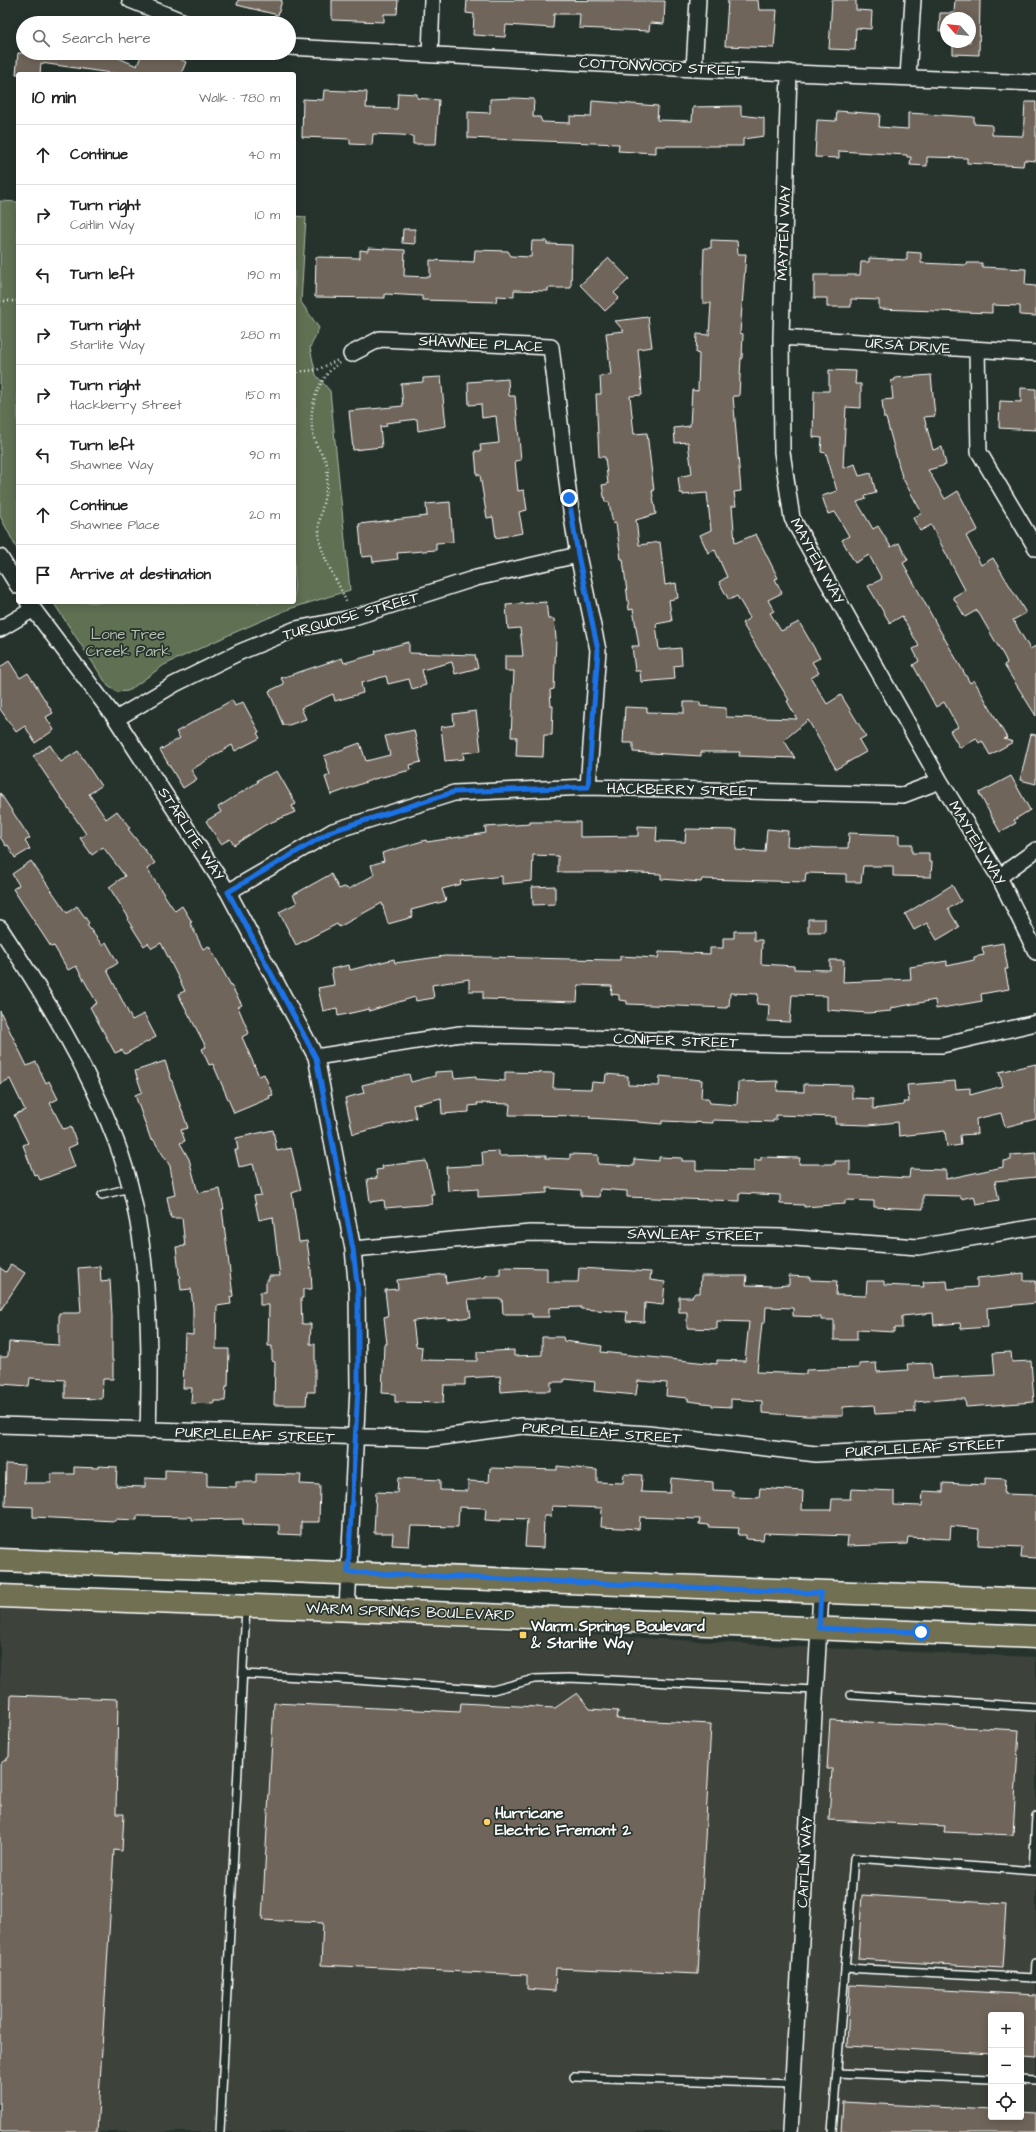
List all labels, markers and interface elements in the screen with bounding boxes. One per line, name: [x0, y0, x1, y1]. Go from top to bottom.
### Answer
north arrow: [940, 12, 976, 48]
search box: [16, 16, 296, 60]
icon: search: [30, 27, 52, 49]
text: Search here: [62, 28, 151, 49]
street label: COTTONWOOD STREET: [579, 52, 746, 82]
text: 10 min: [32, 86, 76, 110]
text: Walk · 780 m: [199, 89, 280, 107]
icon: ahead: [32, 144, 54, 166]
text: Continue: [70, 144, 128, 165]
text: 40 m: [248, 146, 280, 164]
street label: MAYTEN WAY: [772, 185, 796, 281]
text: Turn right: [70, 195, 141, 216]
icon: right: [32, 204, 54, 226]
text: 10 m: [255, 206, 280, 224]
text: Caitlin Way: [70, 216, 135, 234]
icon: left: [32, 264, 54, 286]
text: Turn left: [70, 264, 134, 285]
text: 190 m: [247, 266, 280, 284]
text: Turn right: [70, 315, 141, 336]
icon: right: [32, 324, 54, 346]
text: 280 m: [241, 326, 280, 344]
street label: SHAWNEE PLACE: [418, 330, 544, 358]
street label: URSA DRIVE: [865, 333, 951, 359]
text: Starlite Way: [70, 336, 145, 354]
text: Turn right: [70, 375, 141, 396]
icon: right: [32, 384, 54, 406]
text: 150 m: [246, 386, 280, 404]
text: Hackberry Street: [70, 396, 182, 414]
text: Turn left: [70, 435, 134, 456]
icon: left: [32, 444, 54, 466]
text: 90 m: [249, 446, 280, 464]
text: Shawnee Way: [70, 456, 154, 474]
route end: [560, 489, 578, 507]
text: Continue: [70, 495, 128, 516]
icon: ahead: [32, 504, 54, 526]
text: 20 m: [249, 506, 280, 524]
street label: MAYTEN WAY: [785, 514, 849, 608]
text: Shawnee Place: [70, 516, 160, 534]
icon: arrive: [32, 564, 54, 586]
text: Arrive at destination: [70, 564, 211, 585]
street label: TURQUOISE STREET: [280, 586, 422, 646]
park label: Lone Tree Creek Park: [85, 624, 171, 662]
street label: HACKBERRY STREET: [607, 778, 758, 802]
street label: STARLITE WAY: [153, 783, 229, 885]
street label: MAYTEN WAY: [943, 797, 1011, 889]
street label: CONIFER STREET: [613, 1028, 740, 1054]
street label: SAWLEAF STREET: [627, 1223, 764, 1247]
street label: PURPLELEAF STREET: [522, 1417, 683, 1449]
street label: PURPLELEAF STREET: [175, 1422, 336, 1448]
street label: PURPLELEAF STREET: [845, 1433, 1006, 1463]
street label: WARM SPRINGS BOULEVARD: [306, 1598, 515, 1626]
place label: Warm Springs Boulevard & Starlite Way: [530, 1616, 705, 1655]
route start: [912, 1623, 930, 1641]
marker: Warm Springs Boulevard & Starlite Way: [518, 1630, 528, 1640]
place label: Hurricane Electric Fremont 2: [495, 1803, 631, 1841]
street label: CAITLIN WAY: [792, 1816, 818, 1908]
marker: Hurricane Electric Fremont 2: [482, 1817, 492, 1827]
map controls: [988, 2012, 1024, 2120]
button: +: [988, 2012, 1024, 2048]
button: −: [988, 2048, 1024, 2084]
button: locate: [988, 2084, 1024, 2120]

